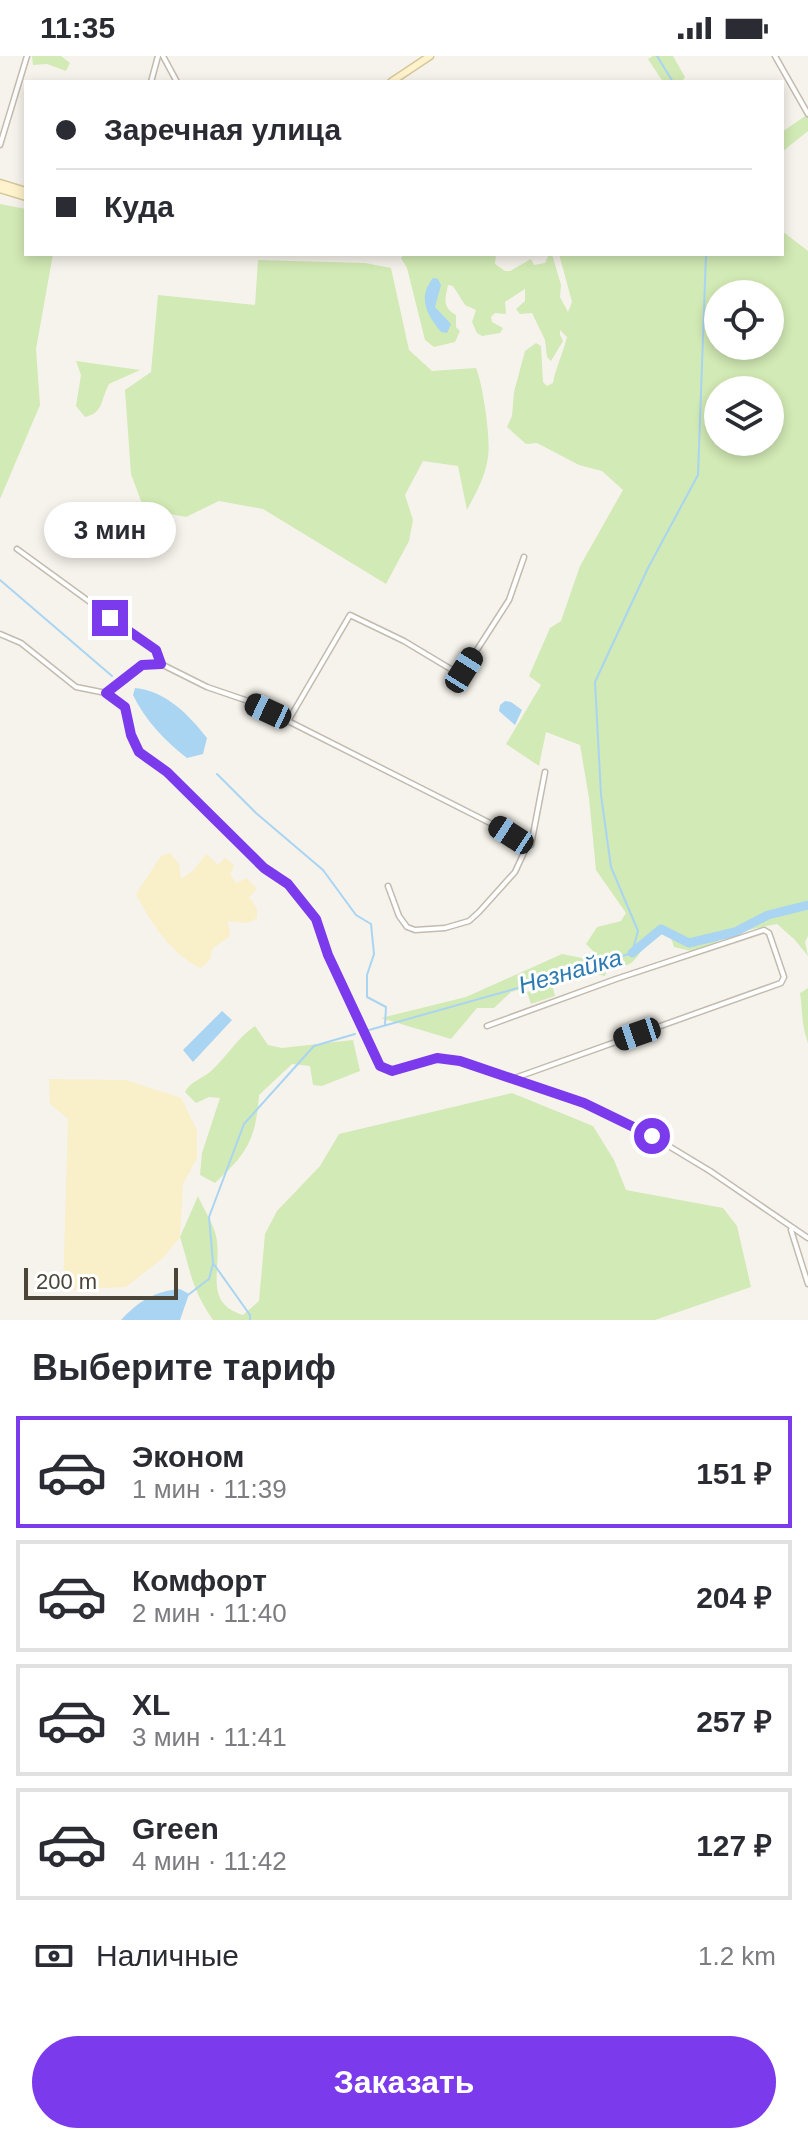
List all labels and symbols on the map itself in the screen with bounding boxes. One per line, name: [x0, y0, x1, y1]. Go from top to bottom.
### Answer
callout: 3 мин: [44, 502, 176, 558]
route end: [92, 600, 128, 636]
car: [441, 643, 487, 697]
car: [241, 690, 295, 732]
car: [484, 812, 538, 858]
water label: Незнайка: [515, 943, 625, 999]
car: [610, 1015, 664, 1053]
route start: [634, 1118, 670, 1154]
scale bar: [24, 1264, 178, 1300]

